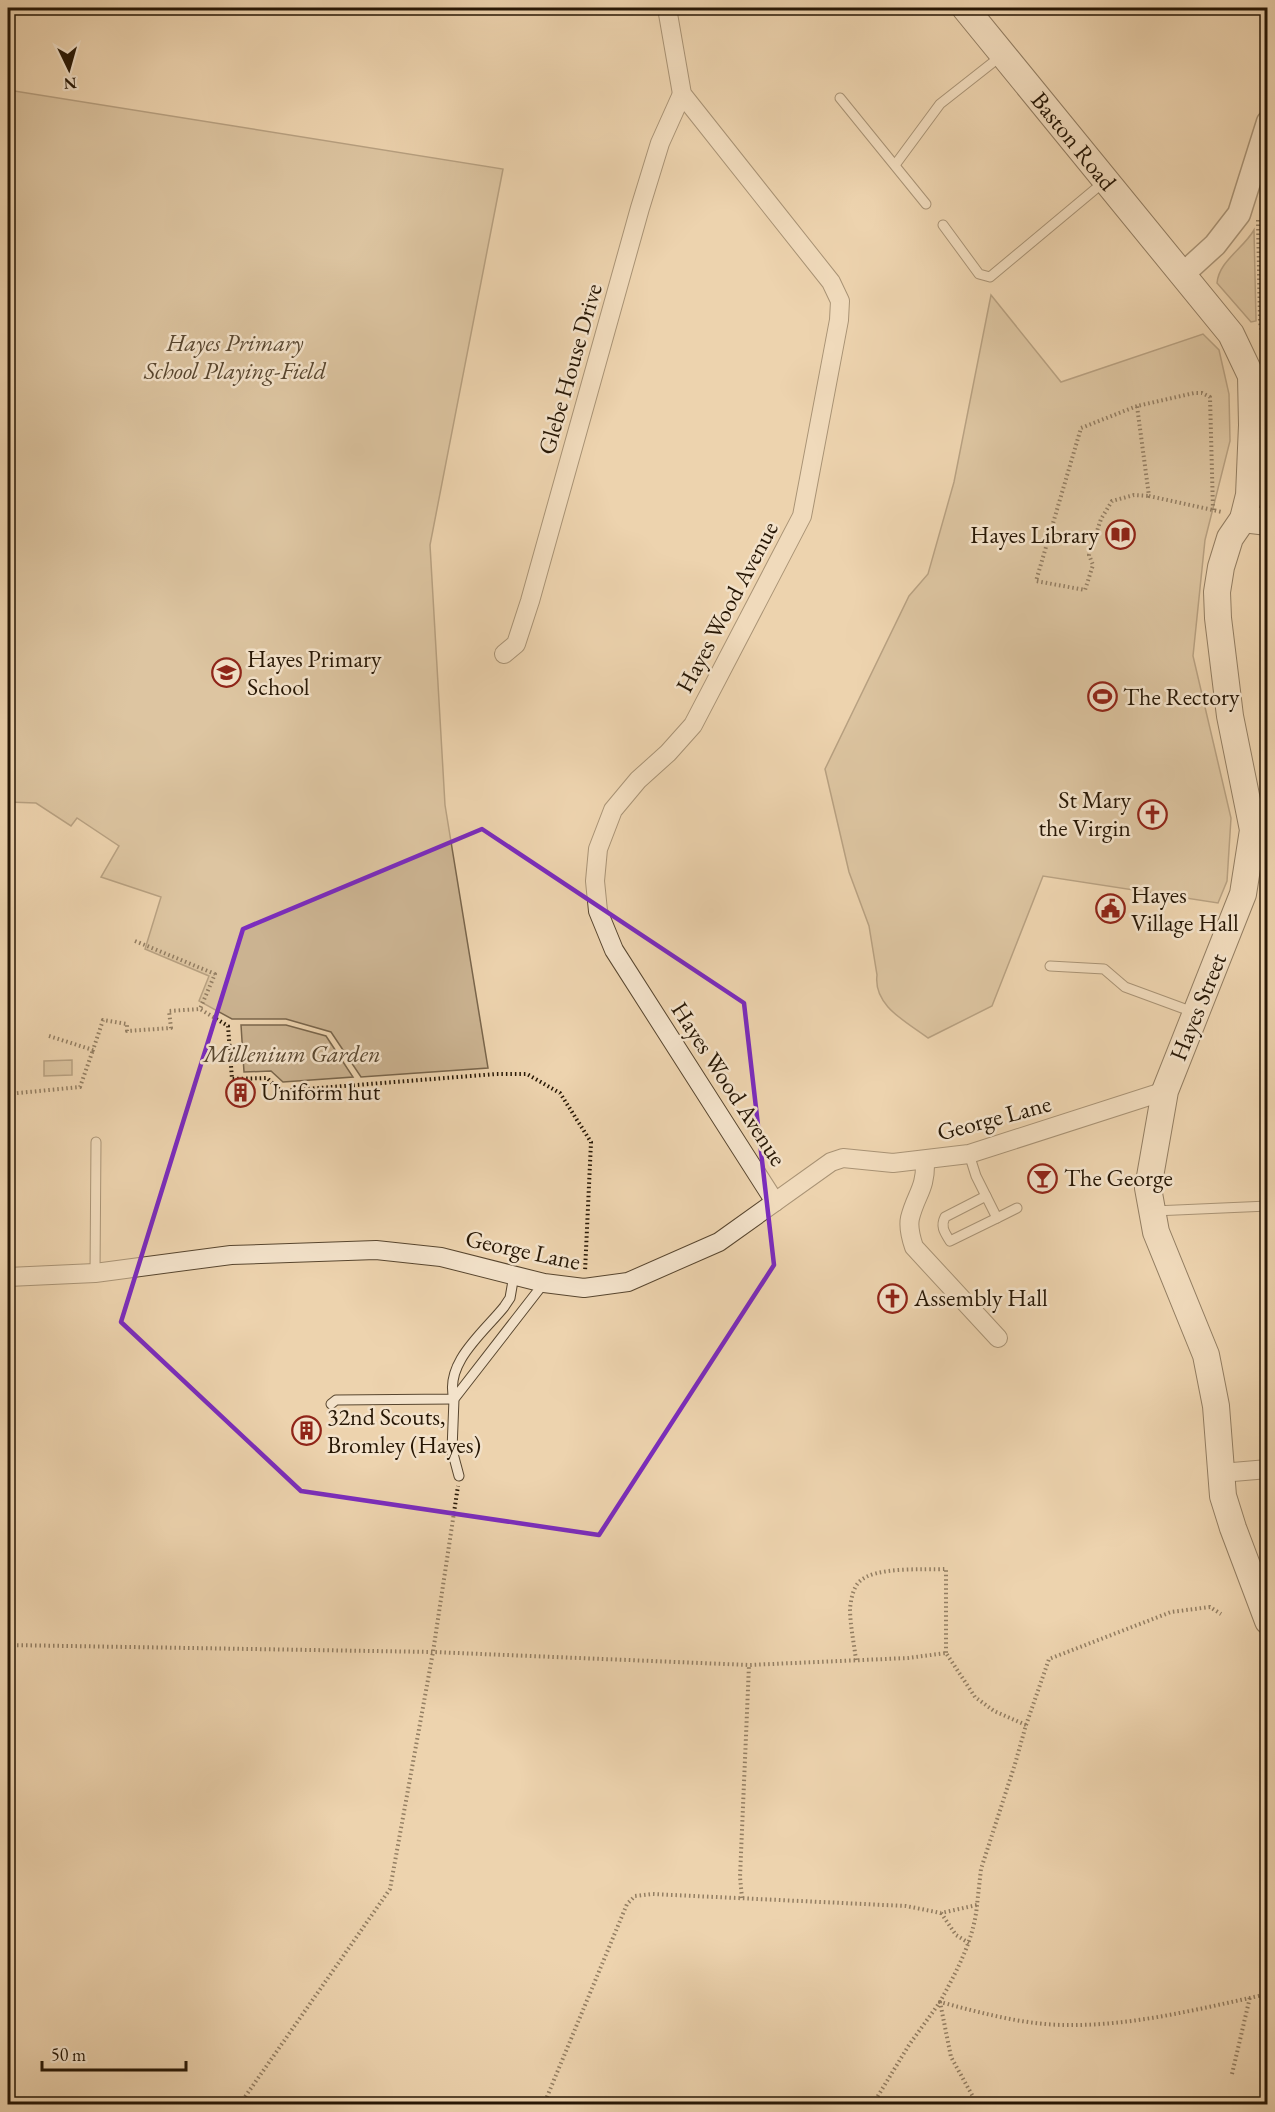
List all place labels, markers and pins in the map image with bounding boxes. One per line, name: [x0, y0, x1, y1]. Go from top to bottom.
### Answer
place label: Hayes Library: [970, 519, 1099, 550]
library icon: Hayes Library: [1104, 519, 1136, 551]
place label: Hayes Primary School: [247, 643, 382, 702]
school or university icon: Hayes Primary School: [210, 657, 242, 689]
sports icon: The Rectory: [1086, 681, 1118, 713]
place label: The Rectory: [1123, 681, 1240, 712]
place label: St Mary the Virgin: [1038, 784, 1131, 843]
church icon: St Mary the Virgin: [1136, 798, 1168, 830]
place label: Hayes Village Hall: [1131, 879, 1239, 938]
public building icon: Hayes Village Hall: [1094, 893, 1126, 925]
building icon: Uniform hut: [224, 1076, 256, 1108]
place label: Uniform hut: [261, 1076, 381, 1107]
bar icon: The George: [1027, 1162, 1059, 1194]
place label: The George: [1064, 1162, 1173, 1193]
church icon: Assembly Hall: [877, 1282, 909, 1314]
place label: Assembly Hall: [913, 1282, 1048, 1313]
place label: 32nd Scouts, Bromley (Hayes): [327, 1401, 481, 1460]
building icon: 32nd Scouts, Bromley (Hayes): [290, 1415, 322, 1447]

